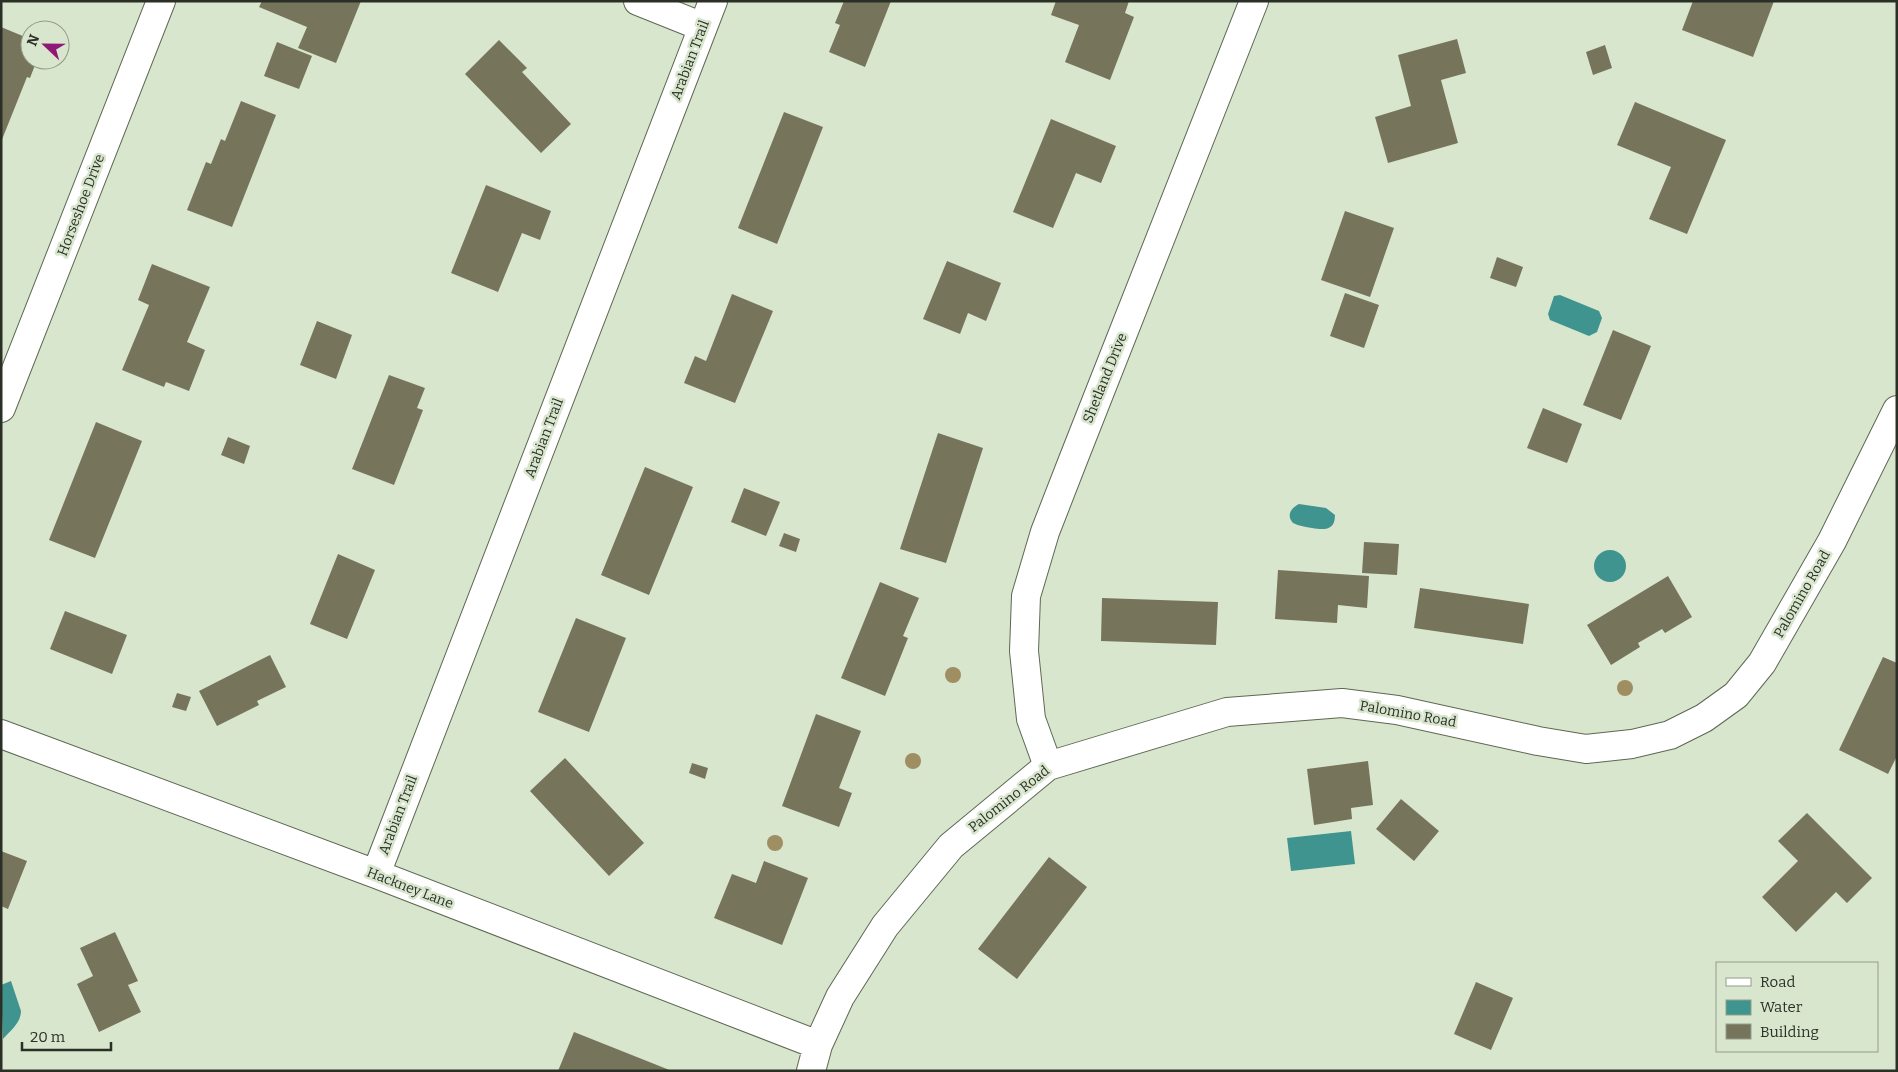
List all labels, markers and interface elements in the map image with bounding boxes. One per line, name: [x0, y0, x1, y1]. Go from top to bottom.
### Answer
street label: Arabian Trail: [667, 18, 713, 102]
north arrow: [20, 20, 70, 70]
text: N: [24, 32, 43, 49]
street label: Horseshoe Drive: [54, 152, 108, 258]
street label: Shetland Drive: [1079, 330, 1131, 426]
street label: Arabian Trail: [521, 396, 567, 480]
street label: Palomino Road: [1770, 547, 1834, 641]
street label: Palomino Road: [1358, 697, 1458, 731]
street label: Palomino Road: [965, 762, 1053, 836]
street label: Arabian Trail: [375, 773, 421, 857]
street label: Hackney Lane: [364, 864, 456, 912]
legend: [1716, 962, 1878, 1052]
text: Road: [1760, 973, 1795, 991]
text: Water: [1760, 998, 1803, 1016]
scale bar: [22, 1020, 111, 1052]
text: Building: [1760, 1023, 1819, 1041]
text: 20 m: [30, 1028, 66, 1046]

